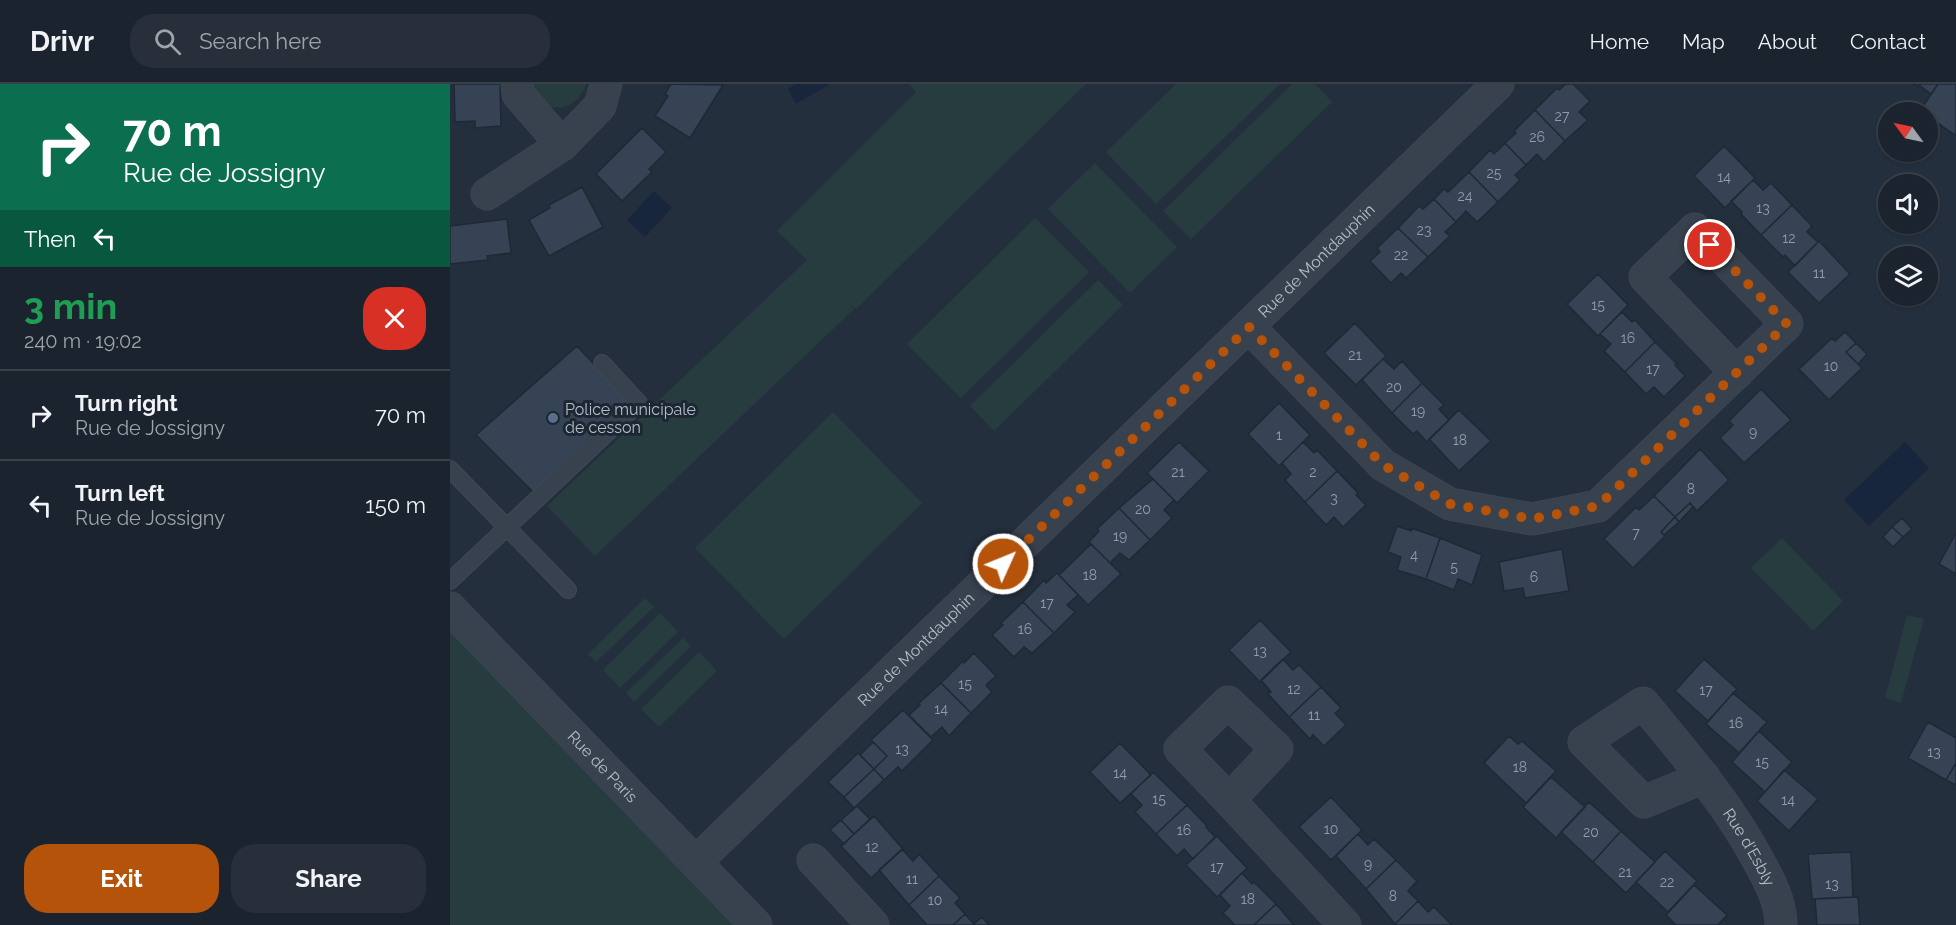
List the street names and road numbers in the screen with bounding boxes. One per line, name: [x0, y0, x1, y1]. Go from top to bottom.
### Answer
street label: Rue de Montdauphin: [1254, 200, 1379, 322]
street label: Rue de Montdauphin: [854, 589, 978, 710]
street label: Rue de Paris: [564, 727, 641, 807]
street label: Rue d'Esbly: [1719, 805, 1779, 889]

